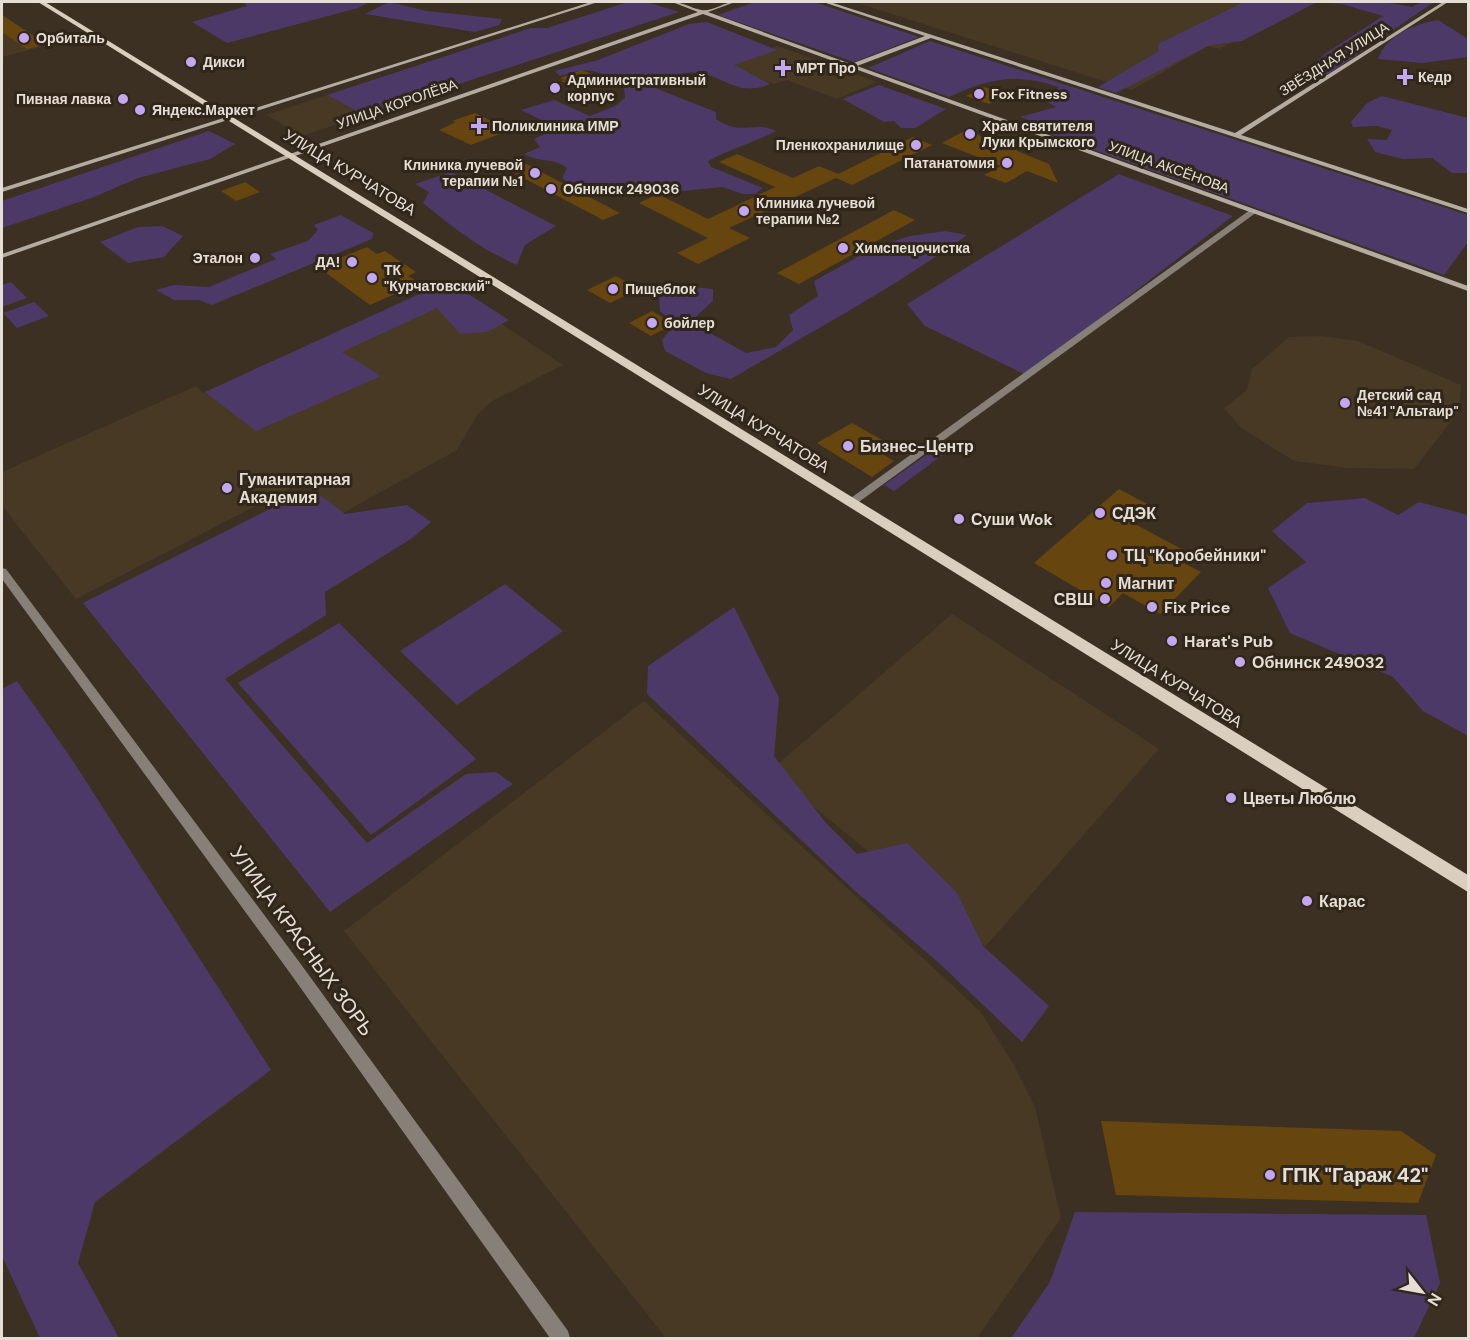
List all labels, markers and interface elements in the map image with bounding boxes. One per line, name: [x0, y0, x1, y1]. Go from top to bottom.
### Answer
street label: ЗВЁЗДНАЯ УЛИЦА: [1276, 18, 1393, 100]
place label: Орбиталь: [36, 29, 105, 47]
marker: Орбиталь: [17, 31, 31, 45]
place label: Дикси: [203, 53, 245, 71]
marker: Дикси: [184, 55, 198, 69]
marker: МРТ Про: [774, 59, 792, 77]
place label: МРТ Про: [796, 59, 856, 77]
marker: Кедр: [1396, 68, 1414, 86]
place label: Кедр: [1418, 68, 1452, 86]
place label: Административный корпус: [567, 71, 706, 105]
street label: УЛИЦА КОРОЛЁВА: [334, 75, 460, 133]
marker: Административный корпус: [548, 81, 562, 95]
place label: Fox Fitness: [991, 85, 1068, 103]
marker: Fox Fitness: [972, 87, 986, 101]
place label: Пивная лавка: [16, 90, 111, 108]
marker: Пивная лавка: [116, 92, 130, 106]
place label: Яндекс.Маркет: [152, 101, 255, 119]
marker: Яндекс.Маркет: [133, 103, 147, 117]
marker: Поликлиника ИМР: [470, 117, 488, 135]
place label: Поликлиника ИМР: [492, 117, 619, 135]
place label: Храм святителя Луки Крымского: [982, 117, 1095, 151]
street label: УЛИЦА КУРЧАТОВА: [280, 125, 420, 221]
marker: Храм святителя Луки Крымского: [963, 127, 977, 141]
place label: Пленкохранилище: [776, 136, 904, 154]
street label: УЛИЦА АКСЁНОВА: [1106, 137, 1232, 197]
marker: Пленкохранилище: [909, 138, 923, 152]
place label: Патанатомия: [904, 154, 995, 172]
place label: Клиника лучевой терапии №1: [404, 156, 523, 190]
marker: Патанатомия: [1000, 156, 1014, 170]
marker: Клиника лучевой терапии №1: [528, 166, 542, 180]
place label: Обнинск 249036: [563, 180, 679, 198]
marker: Обнинск 249036: [544, 182, 558, 196]
place label: Клиника лучевой терапии №2: [756, 194, 875, 228]
marker: Клиника лучевой терапии №2: [737, 204, 751, 218]
place label: Химспецочистка: [855, 239, 970, 257]
marker: Химспецочистка: [836, 241, 850, 255]
place label: Эталон: [193, 249, 243, 267]
marker: Эталон: [248, 251, 262, 265]
place label: ДА!: [316, 253, 340, 271]
marker: ДА!: [345, 255, 359, 269]
place label: ТК "Курчатовский": [384, 261, 490, 295]
marker: ТК "Курчатовский": [365, 271, 379, 285]
place label: Пищеблок: [625, 280, 697, 298]
marker: Пищеблок: [606, 282, 620, 296]
place label: бойлер: [664, 314, 715, 332]
marker: бойлер: [645, 316, 659, 330]
street label: УЛИЦА КУРЧАТОВА: [694, 379, 834, 478]
place label: Детский сад №41 "Альтаир": [1357, 386, 1459, 420]
marker: Детский сад №41 "Альтаир": [1338, 396, 1352, 410]
place label: Бизнес-Центр: [860, 436, 974, 457]
marker: Бизнес-Центр: [841, 439, 855, 453]
place label: Гуманитарная Академия: [239, 469, 351, 508]
marker: Гуманитарная Академия: [220, 481, 234, 495]
place label: СДЭК: [1112, 503, 1156, 524]
marker: СДЭК: [1093, 506, 1107, 520]
place label: Суши Wok: [971, 509, 1054, 530]
marker: Суши Wok: [952, 512, 966, 526]
place label: ТЦ "Коробейники": [1124, 545, 1266, 566]
marker: ТЦ "Коробейники": [1105, 548, 1119, 562]
place label: Магнит: [1118, 573, 1175, 594]
marker: Магнит: [1099, 576, 1113, 590]
place label: СВШ: [1054, 589, 1093, 610]
marker: СВШ: [1098, 592, 1112, 606]
place label: Fix Price: [1164, 597, 1230, 618]
marker: Fix Price: [1145, 600, 1159, 614]
place label: Harat's Pub: [1184, 631, 1273, 652]
street label: УЛИЦА КУРЧАТОВА: [1107, 634, 1247, 733]
marker: Harat's Pub: [1165, 634, 1179, 648]
place label: Обнинск 249032: [1252, 652, 1384, 673]
marker: Обнинск 249032: [1233, 655, 1247, 669]
place label: Цветы Люблю: [1243, 788, 1357, 809]
marker: Цветы Люблю: [1224, 791, 1238, 805]
street label: УЛИЦА КРАСНЫХ ЗОРЬ: [224, 841, 380, 1041]
place label: Карас: [1319, 891, 1366, 912]
marker: Карас: [1300, 894, 1314, 908]
place label: ГПК "Гараж 42": [1282, 1162, 1428, 1188]
marker: ГПК "Гараж 42": [1263, 1168, 1277, 1182]
north arrow: [1392, 1262, 1452, 1322]
text: N: [1422, 1289, 1446, 1310]

